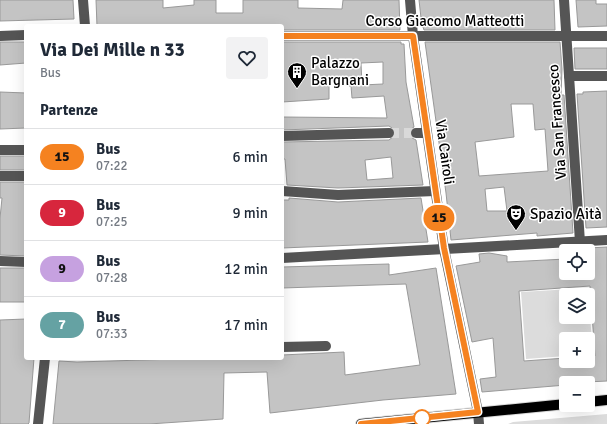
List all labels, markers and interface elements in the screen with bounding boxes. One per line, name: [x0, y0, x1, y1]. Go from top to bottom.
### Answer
street label: Corso Giacomo Matteotti: [366, 12, 524, 30]
button: heart: [226, 37, 268, 79]
text: Via Dei Mille n 33: [40, 38, 185, 62]
place label: Palazzo Bargnani: [311, 54, 369, 89]
building icon: Palazzo Bargnani: [286, 61, 308, 89]
street label: Via San Francesco: [544, 64, 570, 180]
text: Bus: [40, 65, 61, 81]
text: Partenze: [40, 101, 98, 119]
street label: Via Cairoli: [432, 118, 458, 186]
text: Bus: [96, 140, 120, 158]
text: 15: [54, 148, 70, 165]
text: 6 min: [232, 148, 268, 166]
text: 07:22: [96, 158, 128, 174]
text: Bus: [96, 196, 120, 214]
theatre icon: Spazio Aità: [505, 203, 527, 231]
text: 9: [58, 204, 66, 221]
text: 9 min: [232, 204, 268, 222]
line badge: 15: [421, 205, 457, 231]
place label: Spazio Aità: [530, 205, 602, 223]
text: 15: [431, 209, 447, 226]
text: 07:25: [96, 214, 128, 230]
map controls: [559, 244, 595, 412]
button: locate: [559, 244, 595, 280]
text: Bus: [96, 252, 120, 270]
text: 9: [58, 260, 66, 277]
text: 12 min: [224, 260, 268, 278]
text: 07:28: [96, 270, 128, 286]
button: layers: [559, 288, 595, 324]
text: Bus: [96, 308, 120, 326]
text: 7: [58, 316, 66, 333]
text: 17 min: [224, 316, 268, 334]
text: 07:33: [96, 326, 128, 342]
button: +: [559, 332, 595, 368]
button: −: [559, 376, 595, 412]
unlabelled marker: [413, 409, 431, 424]

